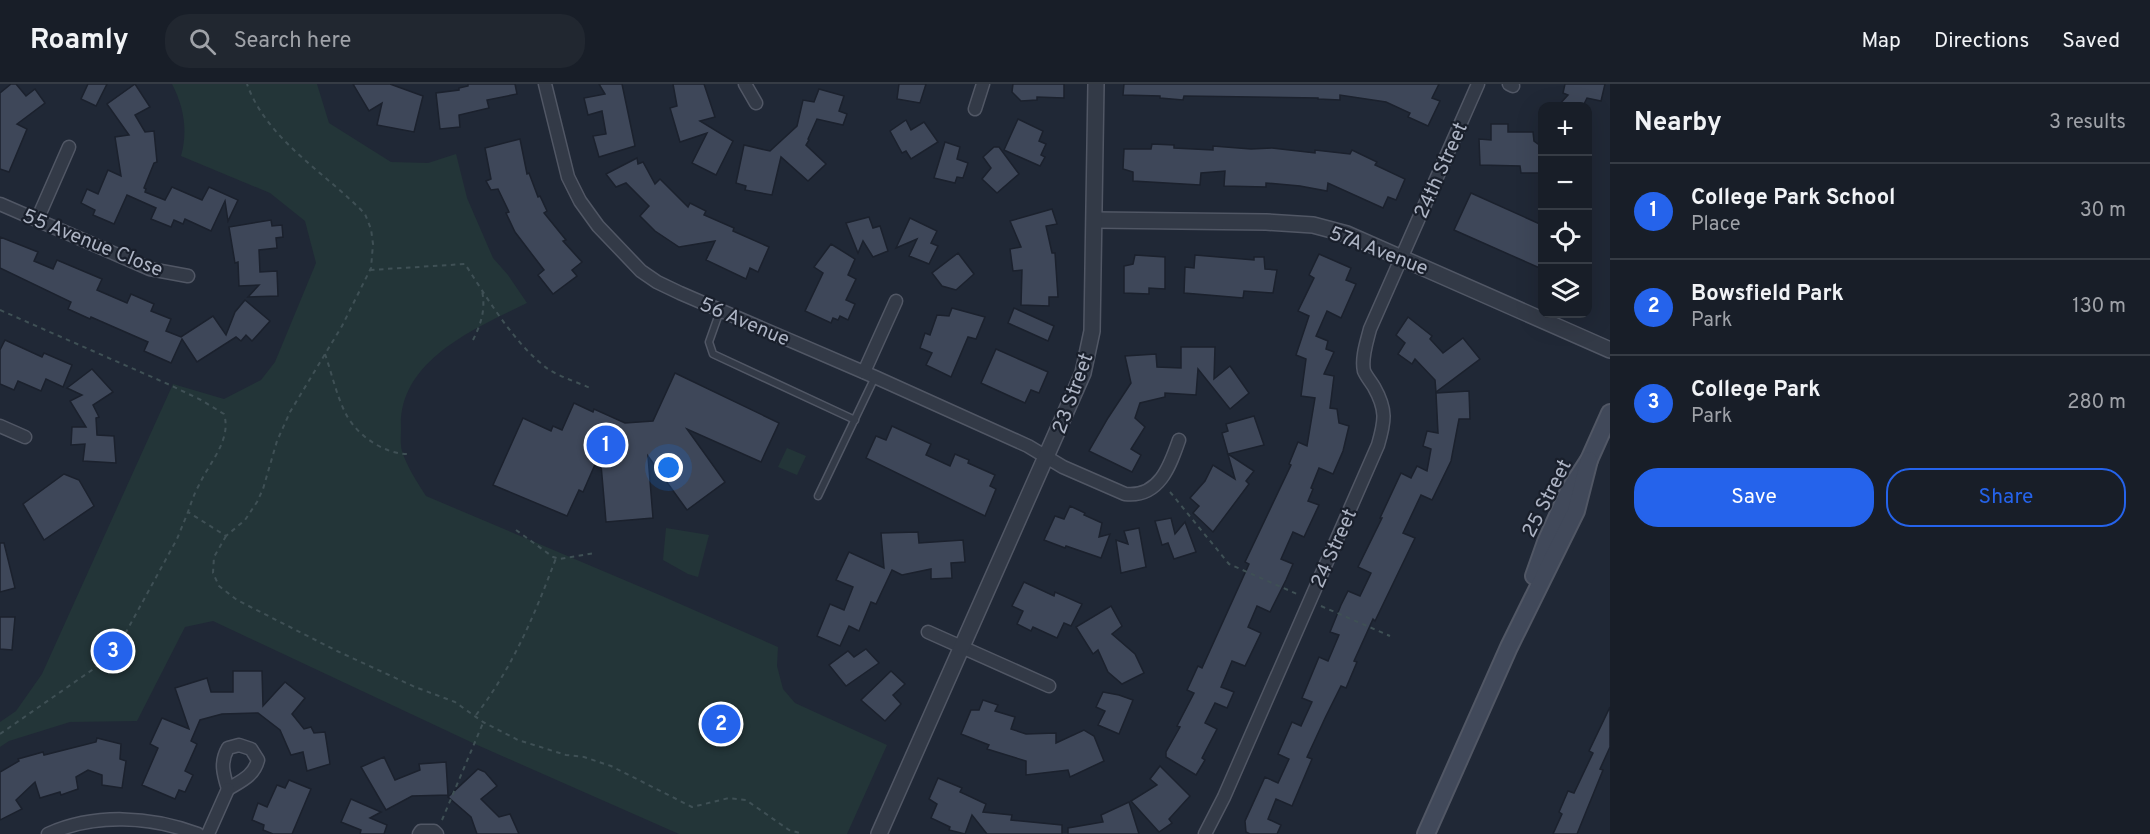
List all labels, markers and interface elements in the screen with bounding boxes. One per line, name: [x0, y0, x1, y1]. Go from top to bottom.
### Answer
search box: [165, 14, 585, 68]
text: Roamly: [30, 23, 129, 59]
icon: search: [186, 25, 219, 58]
text: Search here: [234, 28, 351, 55]
text: Map: [1861, 28, 1901, 55]
text: Directions: [1934, 28, 2029, 55]
text: Saved: [2062, 28, 2120, 55]
map controls: [1538, 102, 1592, 318]
button: +: [1538, 102, 1592, 156]
text: Nearby: [1634, 107, 1722, 140]
text: 3 results: [2049, 110, 2126, 136]
street label: 24th Street: [1409, 119, 1475, 223]
button: −: [1538, 156, 1592, 210]
text: College Park School: [1691, 185, 1896, 212]
text: 1: [1650, 198, 1658, 224]
text: 30 m: [2080, 198, 2126, 224]
street label: 55 Avenue Close: [18, 204, 166, 284]
button: locate: [1538, 210, 1592, 264]
text: Place: [1691, 212, 1741, 238]
street label: 57A Avenue: [1325, 221, 1431, 283]
button: layers: [1538, 264, 1592, 318]
text: Bowsfield Park: [1691, 281, 1844, 308]
street label: 56 Avenue: [695, 292, 793, 353]
text: 2: [1647, 294, 1660, 320]
text: 130 m: [2072, 294, 2126, 320]
text: Park: [1691, 308, 1732, 334]
street label: 23 Street: [1047, 350, 1100, 438]
text: College Park: [1691, 377, 1820, 404]
text: 3: [1648, 390, 1660, 416]
text: 280 m: [2067, 390, 2126, 416]
text: Park: [1691, 404, 1732, 430]
pin: 1: [586, 422, 626, 468]
your location: [654, 453, 683, 482]
street label: 25 Street: [1517, 455, 1579, 542]
button: Save: [1634, 468, 1874, 527]
button: Share: [1886, 468, 2126, 527]
street label: 24 Street: [1306, 505, 1364, 593]
pin: 3: [94, 628, 132, 674]
pin: 2: [702, 702, 740, 746]

